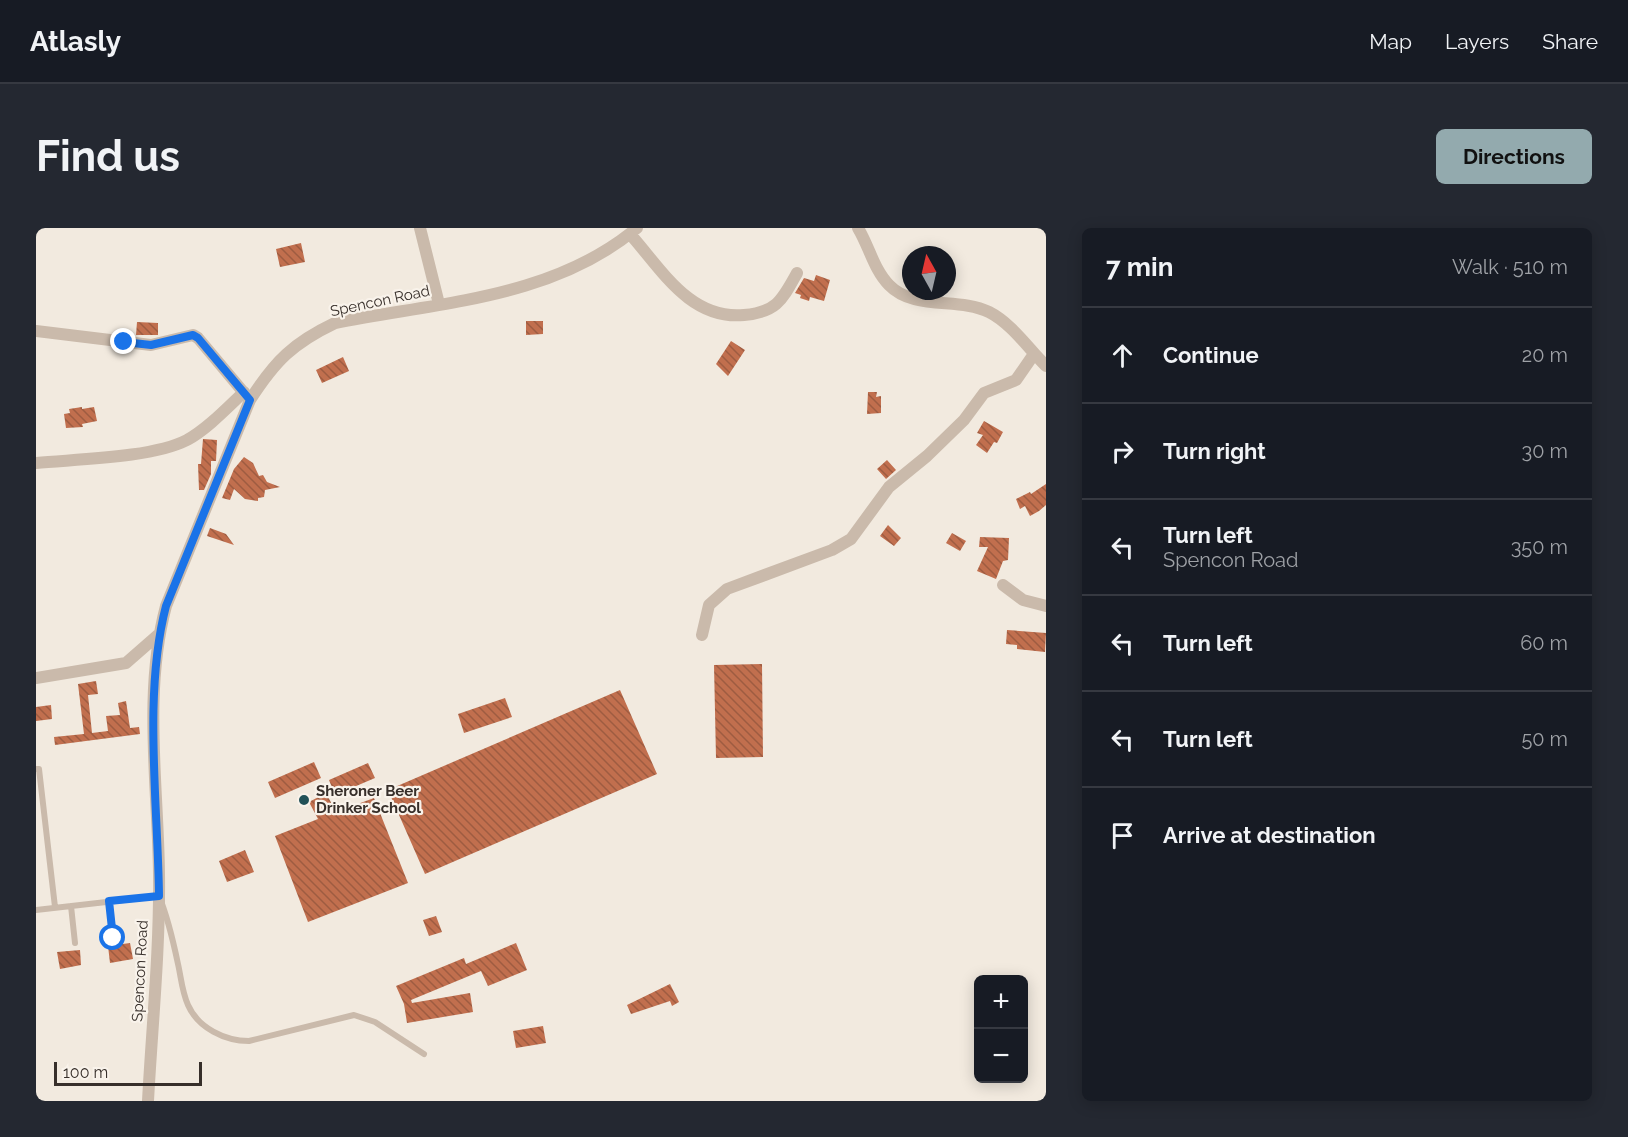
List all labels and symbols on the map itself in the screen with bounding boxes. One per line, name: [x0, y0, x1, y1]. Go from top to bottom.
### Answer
north arrow: [902, 246, 956, 300]
street label: Spencon Road: [328, 282, 432, 320]
route end: [110, 328, 136, 354]
place label: Sheroner Beer Drinker School: [316, 782, 421, 817]
marker: Sheroner Beer Drinker School: [297, 793, 311, 807]
street label: Spencon Road: [128, 920, 152, 1022]
route start: [99, 924, 125, 950]
scale bar: [54, 1059, 202, 1086]

